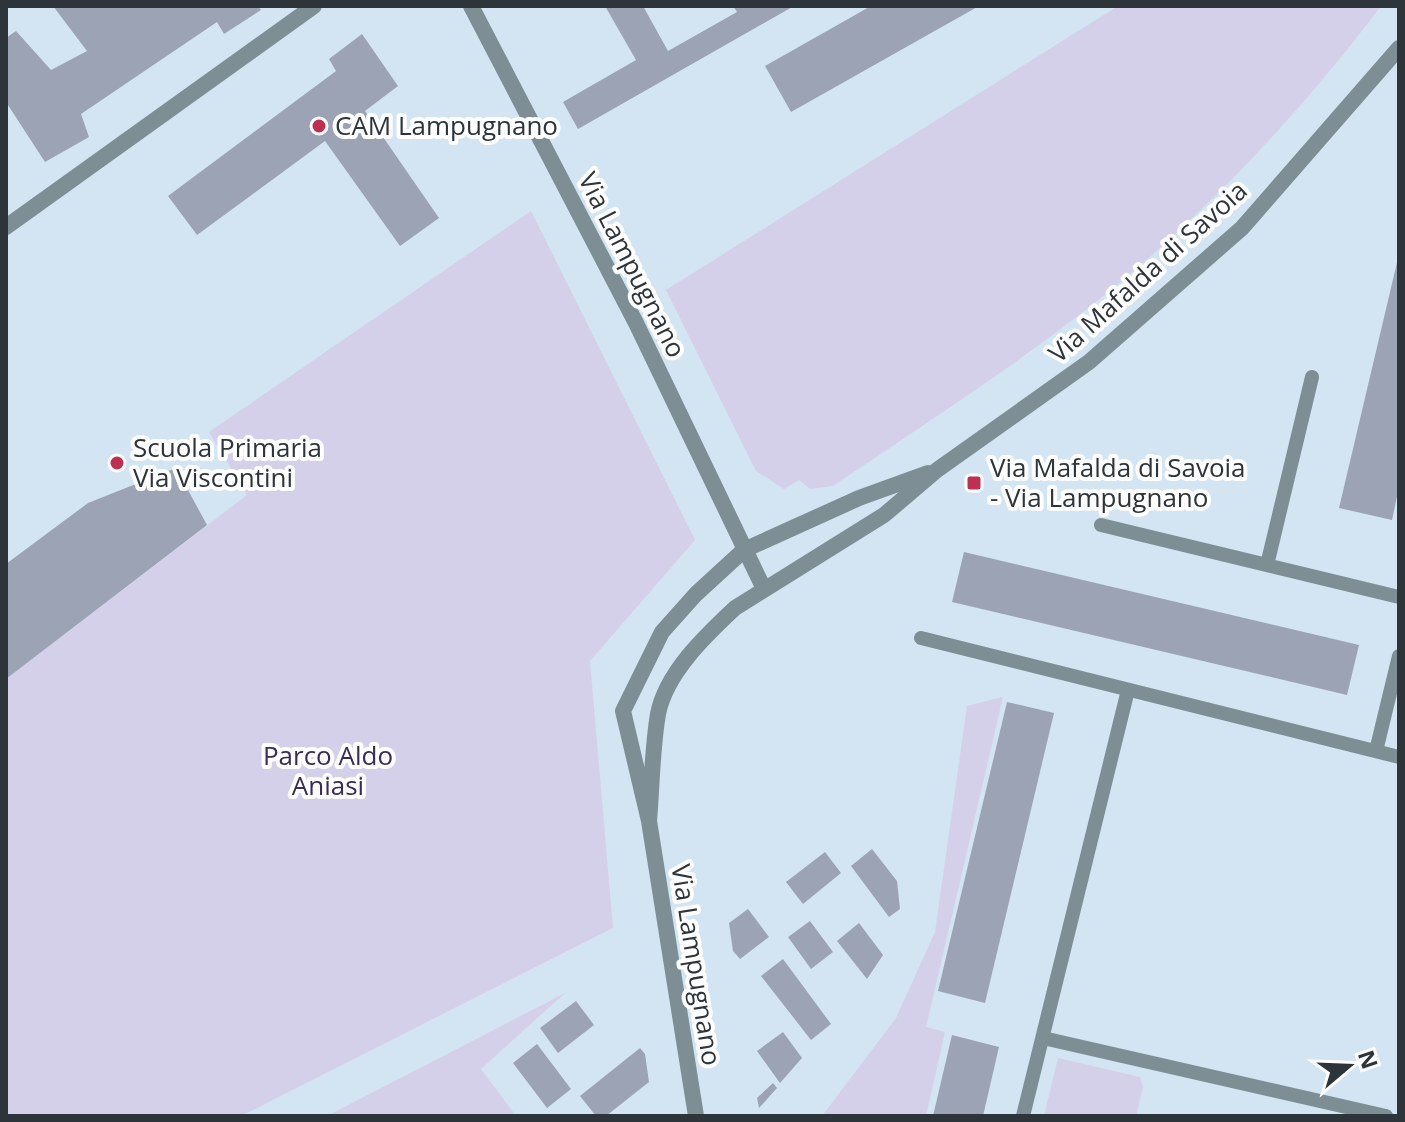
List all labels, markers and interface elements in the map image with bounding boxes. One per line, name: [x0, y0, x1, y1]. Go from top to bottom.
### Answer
place label: CAM Lampugnano: [335, 107, 558, 143]
marker: CAM Lampugnano: [310, 117, 328, 135]
street label: Via Lampugnano: [571, 166, 695, 363]
street label: Via Mafalda di Savoia: [1040, 172, 1254, 370]
place label: Scuola Primaria Via Viscontini: [133, 429, 322, 495]
place label: Via Mafalda di Savoia - Via Lampugnano: [990, 449, 1246, 515]
marker: Scuola Primaria Via Viscontini: [108, 454, 126, 472]
marker: Via Mafalda di Savoia - Via Lampugnano: [965, 474, 983, 492]
park label: Parco Aldo Aniasi: [263, 737, 393, 803]
street label: Via Lampugnano: [663, 862, 731, 1068]
north arrow: [1309, 1026, 1389, 1106]
text: N: [1352, 1046, 1386, 1073]

